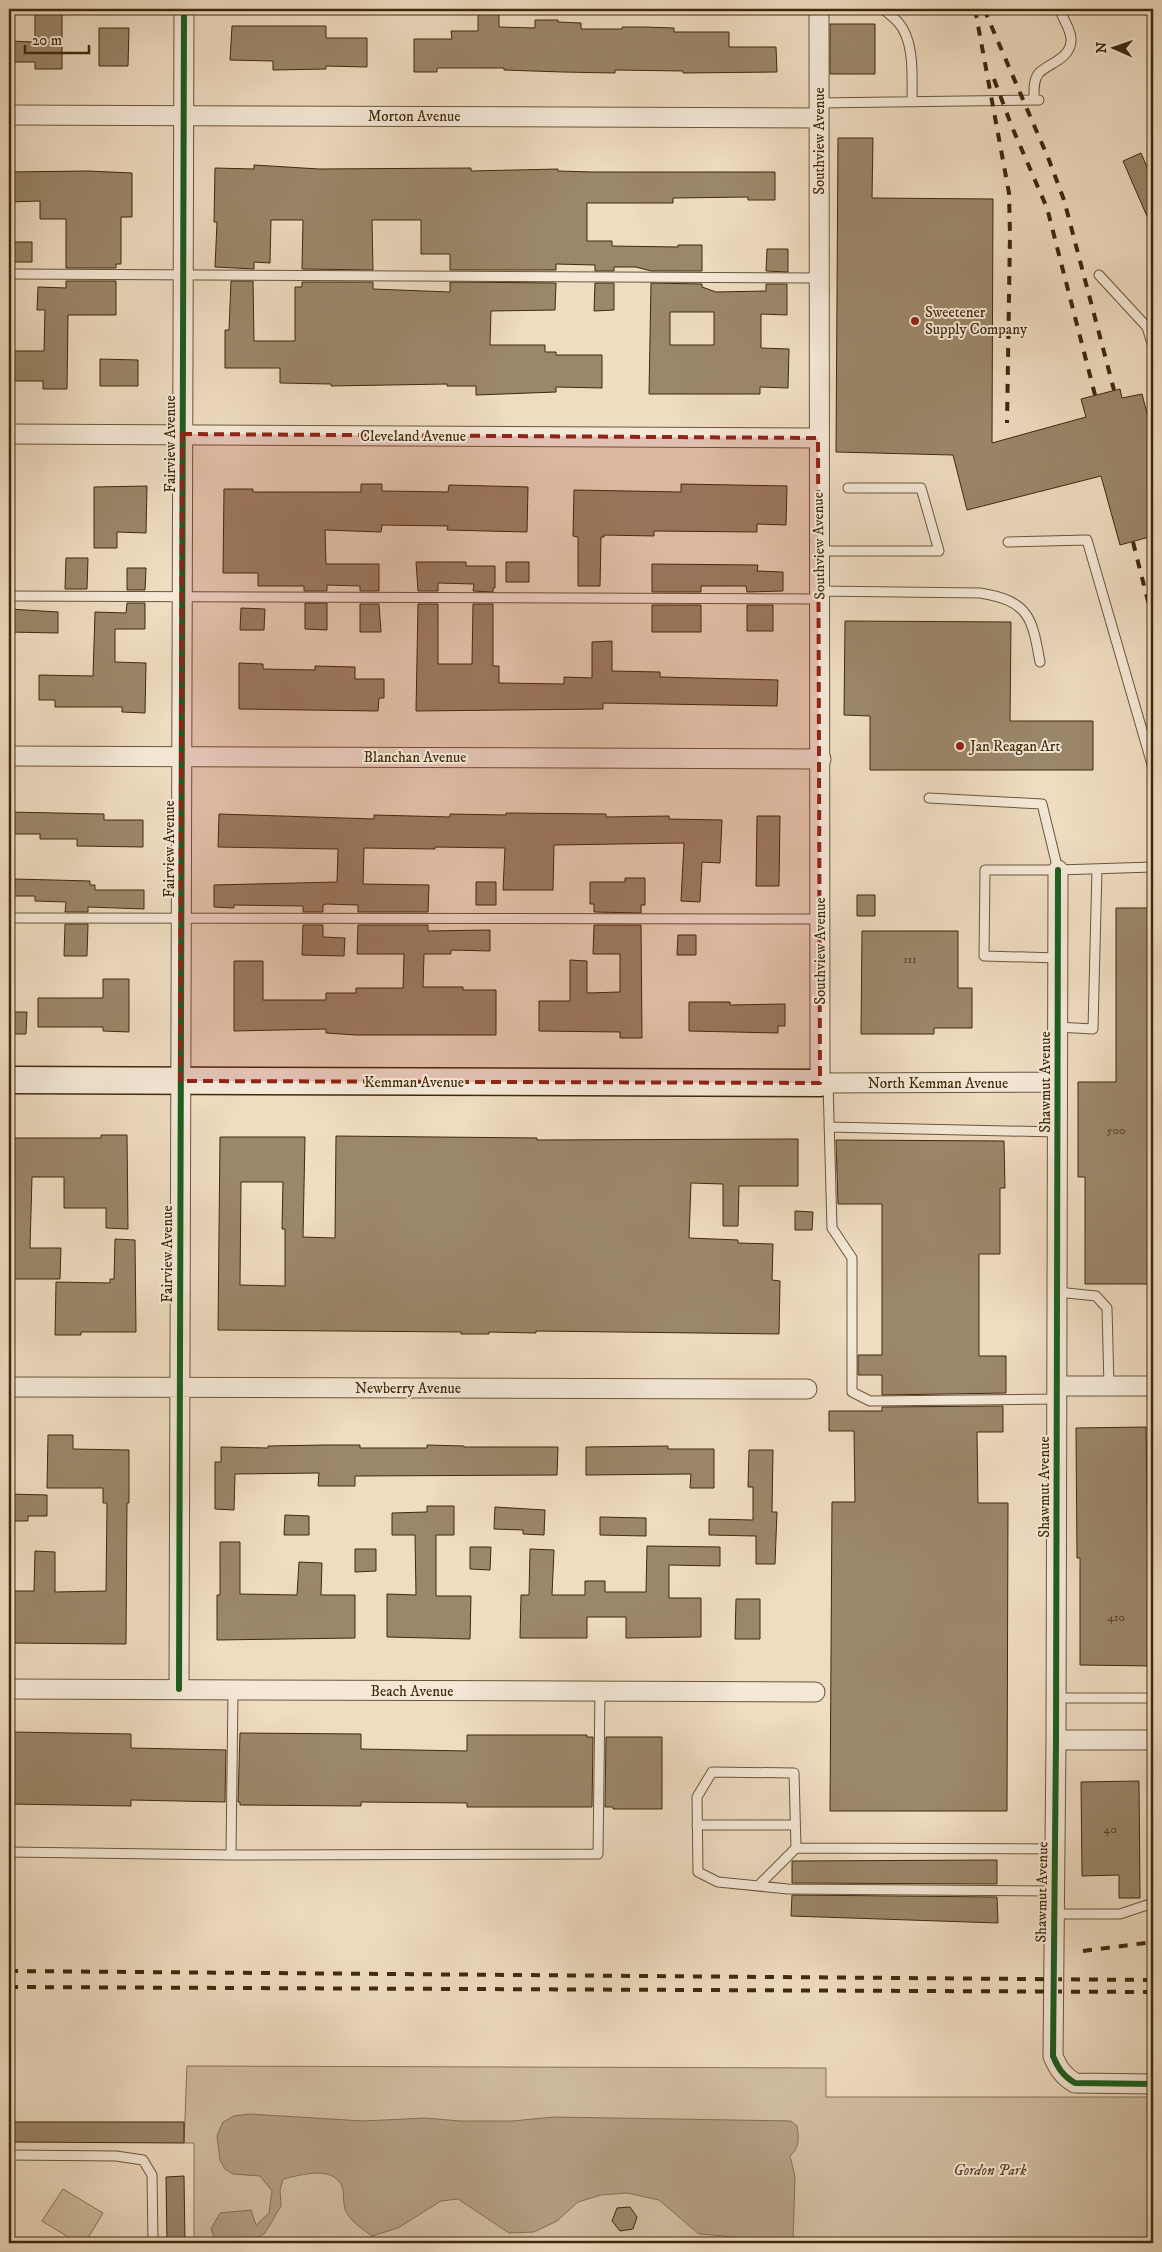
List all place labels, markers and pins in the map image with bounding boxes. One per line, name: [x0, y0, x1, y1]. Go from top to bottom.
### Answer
place label: Sweetener Supply Company: [925, 303, 1028, 339]
marker: Sweetener Supply Company: [909, 315, 921, 327]
place label: Jan Reagan Art: [968, 737, 1060, 756]
marker: Jan Reagan Art: [954, 740, 966, 752]

